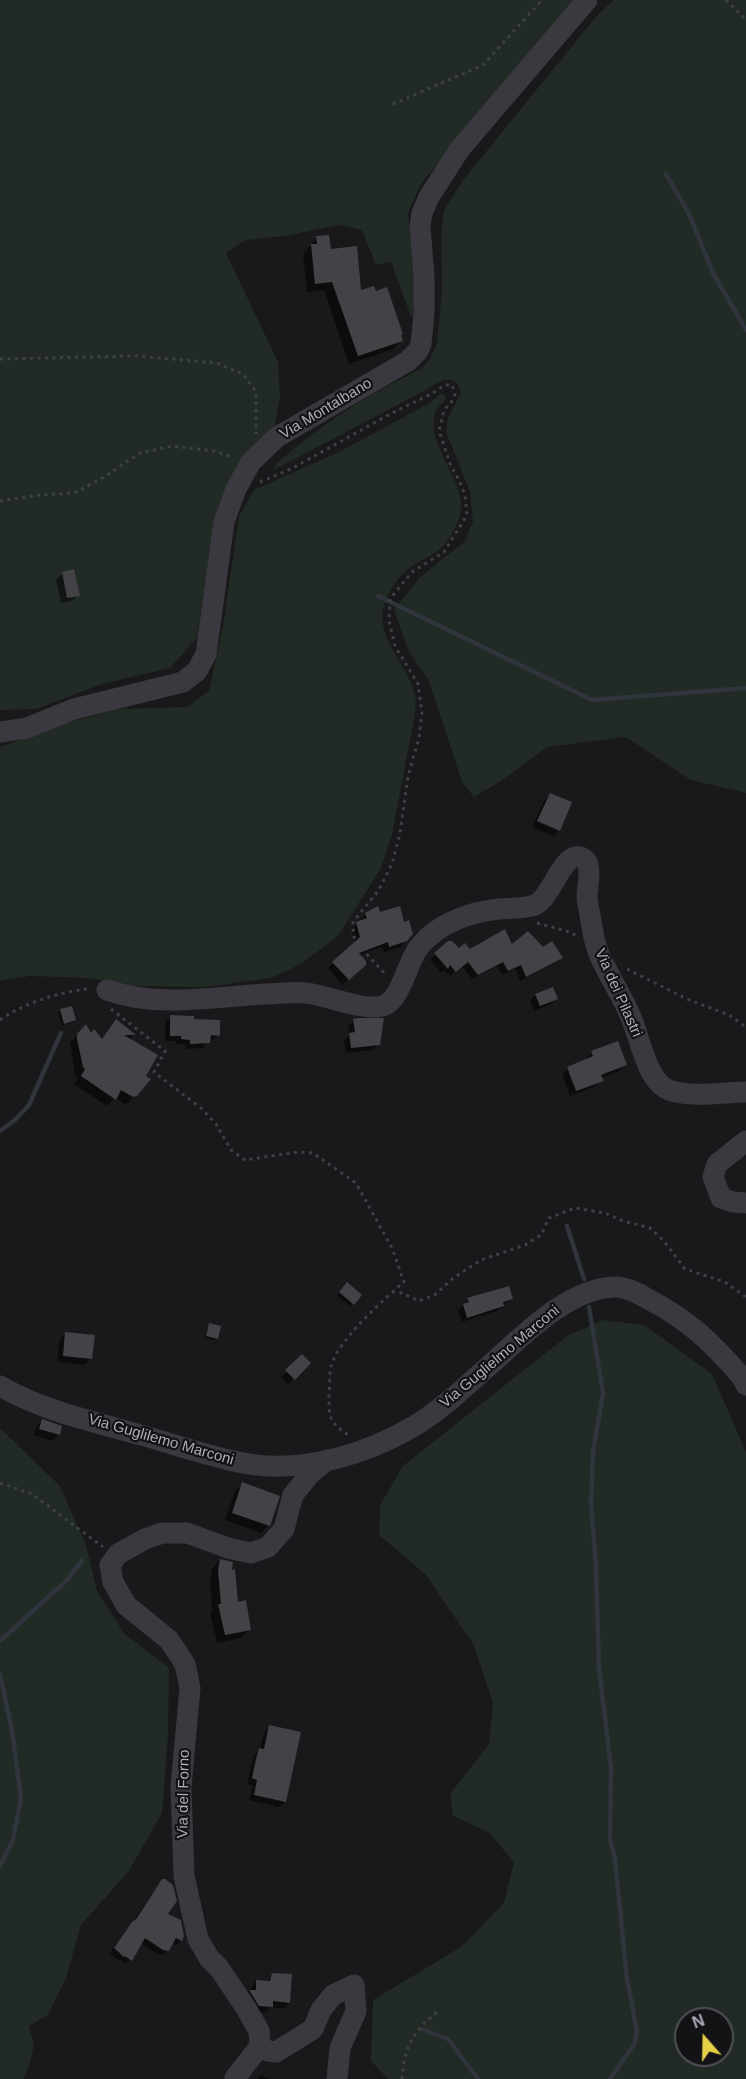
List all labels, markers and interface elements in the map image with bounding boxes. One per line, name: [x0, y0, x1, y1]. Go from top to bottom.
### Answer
street label: Via Montalbano: [277, 375, 375, 443]
street label: Via dei Pilastri: [591, 946, 645, 1040]
street label: Via Guglielmo Marconi: [437, 1302, 563, 1412]
street label: Via Guglilemo Marconi: [86, 1411, 236, 1469]
street label: Via del Forno: [174, 1749, 194, 1839]
north arrow: [674, 2007, 734, 2067]
text: N: [690, 2012, 707, 2031]

